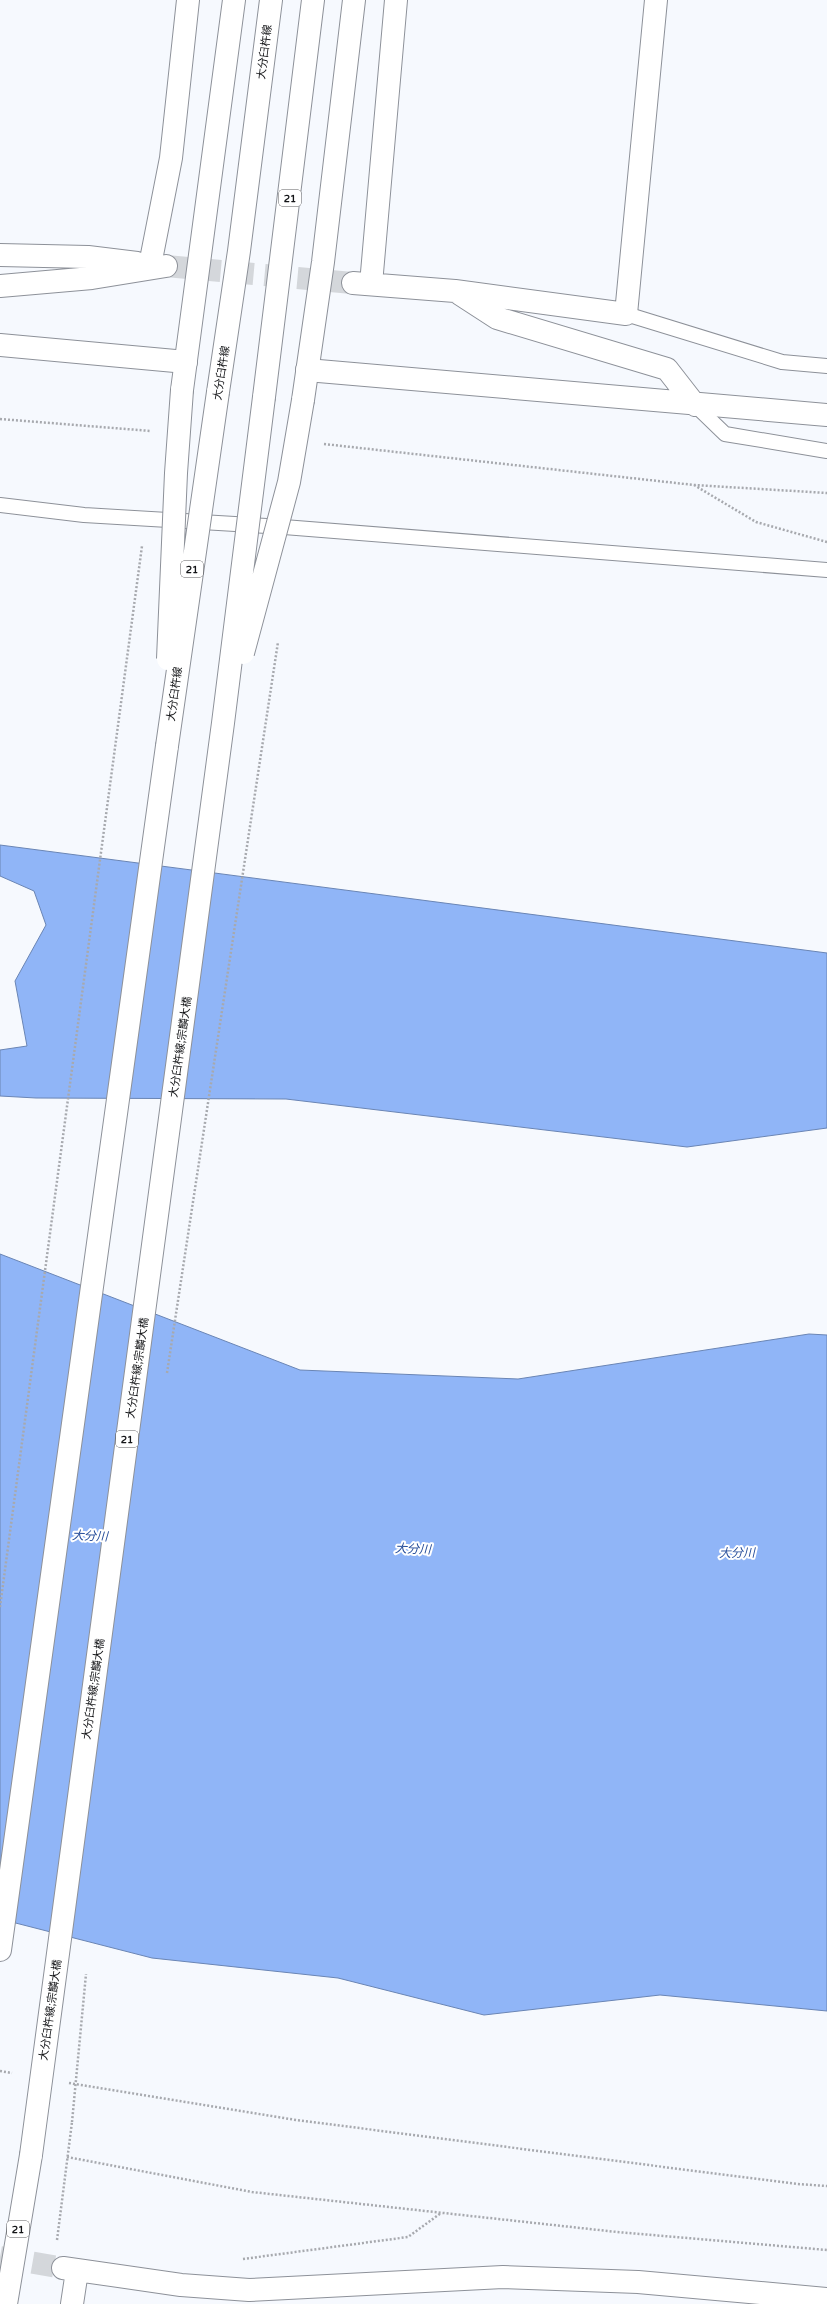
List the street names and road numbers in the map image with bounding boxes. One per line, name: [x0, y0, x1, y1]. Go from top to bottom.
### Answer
street label: 大分臼杵線: [255, 24, 274, 80]
road number: 21: [279, 190, 301, 206]
street label: 大分臼杵線: [211, 345, 232, 401]
road number: 21: [181, 561, 203, 577]
street label: 大分臼杵線: [164, 666, 185, 722]
street label: 大分臼杵線;宗麟大橋: [167, 996, 194, 1098]
street label: 大分臼杵線;宗麟大橋: [124, 1317, 151, 1419]
road number: 21: [116, 1431, 138, 1447]
street label: 大分臼杵線;宗麟大橋: [80, 1638, 107, 1740]
street label: 大分臼杵線;宗麟大橋: [37, 1959, 64, 2061]
road number: 21: [7, 2221, 29, 2237]

